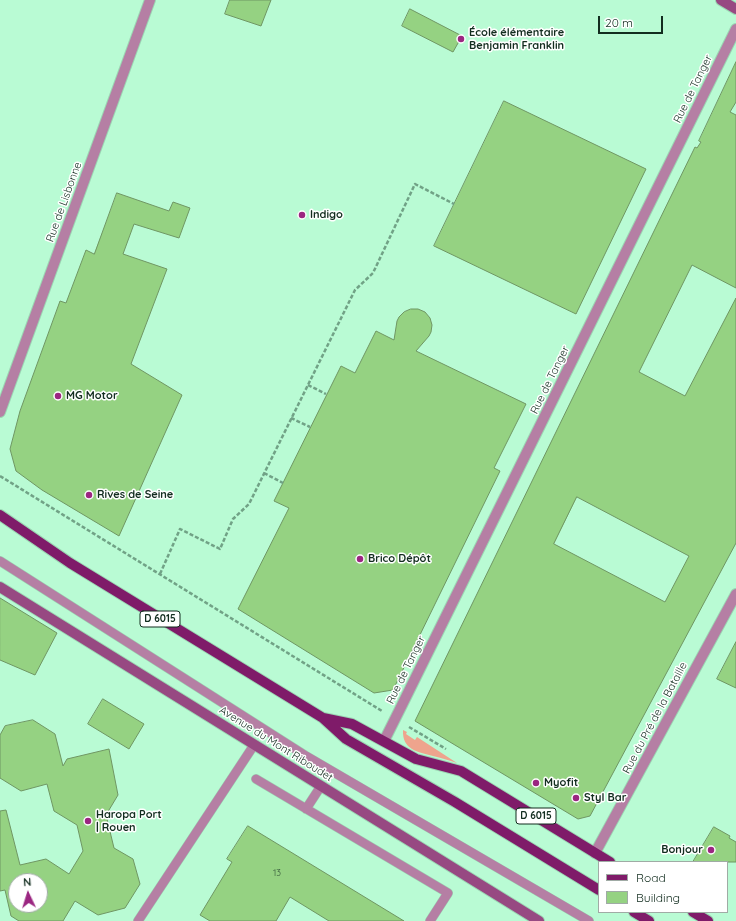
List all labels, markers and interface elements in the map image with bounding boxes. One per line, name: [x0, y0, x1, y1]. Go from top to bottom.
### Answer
scale bar: [600, 8, 665, 34]
text: 20 m: [605, 15, 633, 30]
place label: École élémentaire Benjamin Franklin: [469, 26, 564, 52]
marker: École élémentaire Benjamin Franklin: [456, 34, 466, 44]
street label: Rue de Tanger: [671, 53, 715, 125]
street label: Rue de Lisbonne: [43, 160, 85, 244]
place label: Indigo: [310, 208, 343, 222]
marker: Indigo: [297, 210, 307, 220]
street label: Rue de Tanger: [528, 344, 572, 416]
place label: MG Motor: [66, 389, 118, 403]
marker: MG Motor: [53, 391, 63, 401]
place label: Rives de Seine: [97, 488, 173, 502]
marker: Rives de Seine: [84, 490, 94, 500]
place label: Brico Dépôt: [368, 552, 431, 566]
marker: Brico Dépôt: [355, 554, 365, 564]
road number: D 6015: [140, 611, 180, 627]
street label: Rue de Tanger: [384, 634, 428, 706]
street label: Rue du Pré de la Bataille: [620, 660, 690, 776]
street label: Avenue du Mont Riboudet: [217, 704, 335, 784]
place label: Myofit: [544, 776, 578, 790]
marker: Myofit: [531, 778, 541, 788]
place label: Styl Bar: [584, 791, 626, 805]
marker: Styl Bar: [571, 793, 581, 803]
place label: Haropa Port | Rouen: [96, 808, 162, 834]
road number: D 6015: [516, 808, 556, 824]
marker: Haropa Port | Rouen: [83, 816, 93, 826]
place label: Bonjour: [661, 843, 703, 857]
marker: Bonjour: [706, 845, 716, 855]
legend: [598, 861, 728, 913]
house number: 13: [273, 868, 281, 878]
text: Road: [636, 870, 666, 885]
north arrow: [8, 873, 48, 913]
text: N: [23, 875, 32, 889]
text: Building: [636, 890, 680, 905]

